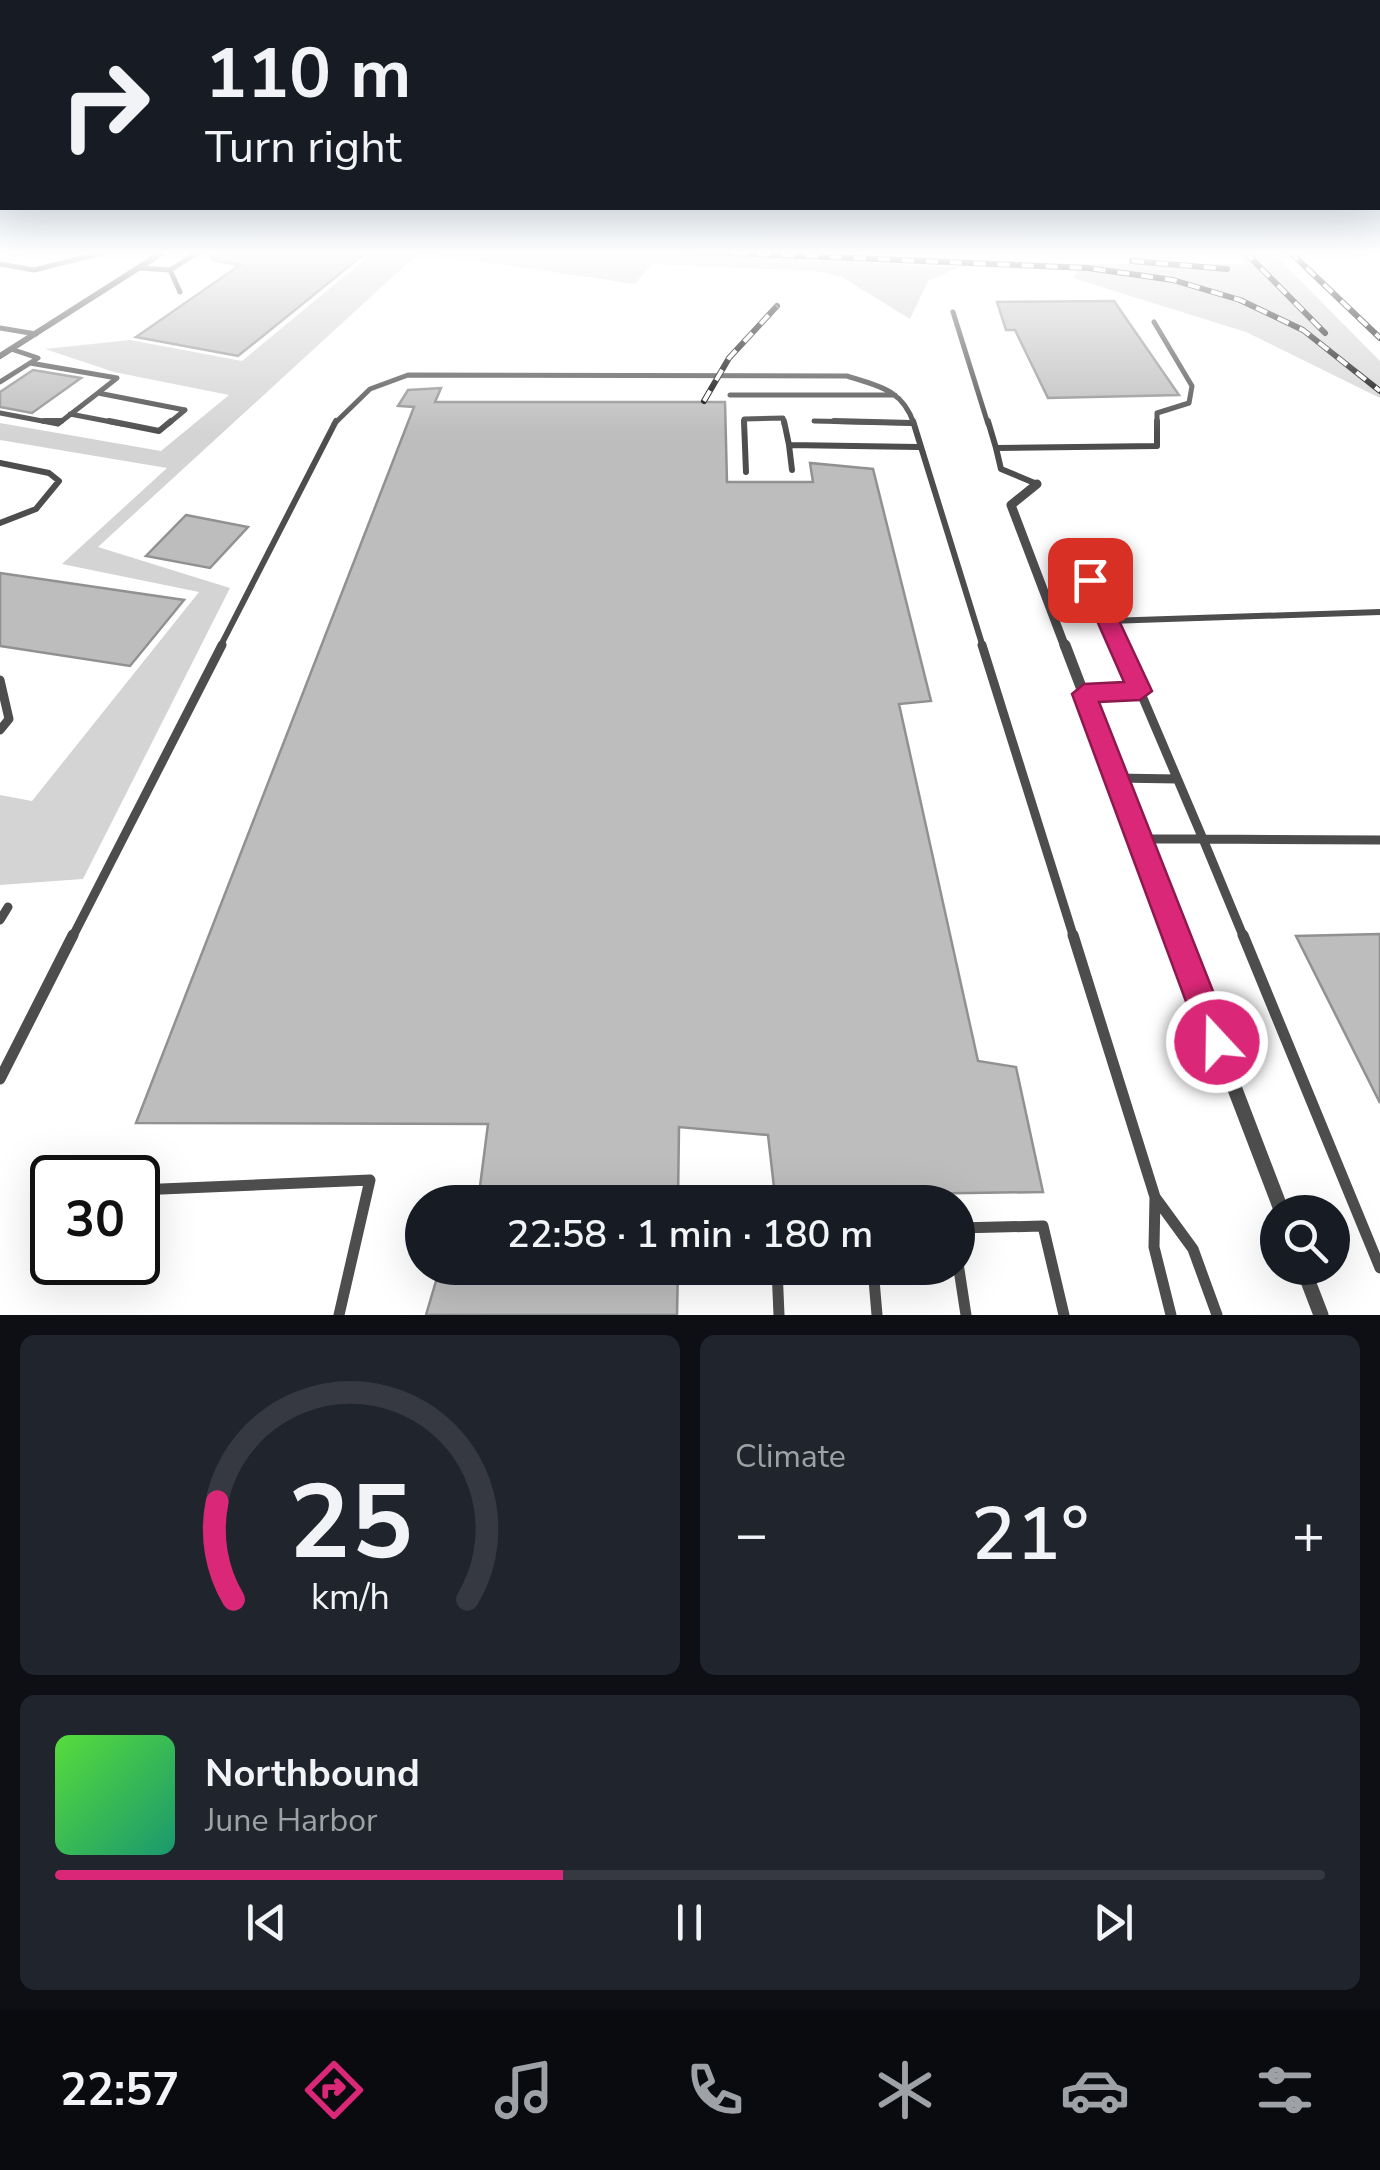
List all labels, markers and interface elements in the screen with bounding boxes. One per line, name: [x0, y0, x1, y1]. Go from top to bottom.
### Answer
text: 110 m: [205, 26, 411, 122]
icon: right: [40, 40, 170, 170]
text: Turn right: [205, 117, 402, 178]
pin: [1048, 538, 1133, 623]
icon: arrive: [1063, 553, 1118, 608]
position arrow: [1165, 990, 1269, 1094]
speed limit sign: 30: [30, 1155, 160, 1285]
map controls: [1260, 1195, 1350, 1285]
button: search: [1260, 1195, 1350, 1285]
text: 22:58 · 1 min · 180 m: [507, 1209, 873, 1260]
text: Climate: [735, 1435, 846, 1478]
text: 25: [288, 1452, 412, 1594]
text: 21°: [971, 1483, 1089, 1585]
text: −: [735, 1497, 768, 1572]
text: +: [1292, 1497, 1325, 1572]
text: km/h: [311, 1573, 389, 1622]
text: Northbound: [205, 1748, 420, 1799]
text: June Harbor: [205, 1799, 377, 1842]
icon: previous: [239, 1895, 294, 1950]
icon: pause: [662, 1895, 717, 1950]
icon: next: [1086, 1895, 1141, 1950]
icon: directions: [299, 2055, 369, 2125]
icon: music: [489, 2055, 559, 2125]
icon: phone: [680, 2055, 750, 2125]
icon: climate: [870, 2055, 940, 2125]
icon: car: [1060, 2055, 1130, 2125]
icon: filters: [1250, 2055, 1320, 2125]
text: 22:57: [60, 2060, 179, 2121]

